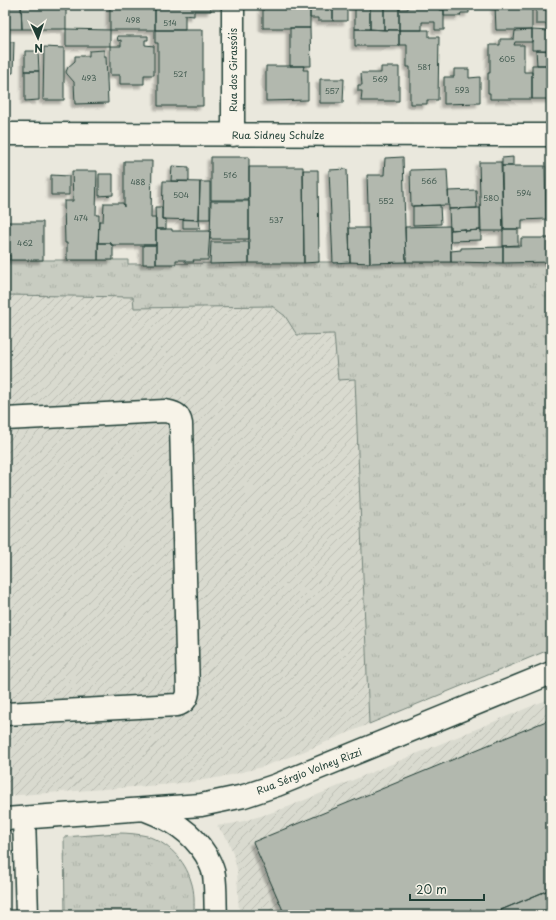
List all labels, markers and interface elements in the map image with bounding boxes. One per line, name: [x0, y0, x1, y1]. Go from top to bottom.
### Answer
house number: 498: [126, 14, 140, 26]
house number: 514: [163, 17, 177, 29]
north arrow: [18, 18, 58, 58]
street label: Rua dos Girassóis: [225, 28, 240, 112]
text: N: [33, 40, 43, 57]
house number: 605: [499, 53, 515, 65]
house number: 581: [417, 61, 431, 73]
house number: 521: [173, 68, 187, 80]
house number: 493: [81, 72, 97, 84]
house number: 569: [372, 73, 388, 85]
house number: 593: [454, 84, 470, 96]
house number: 557: [325, 85, 340, 97]
street label: Rua Sidney Schulze: [232, 127, 325, 142]
house number: 516: [223, 169, 237, 181]
house number: 566: [421, 175, 438, 187]
house number: 488: [130, 176, 146, 188]
house number: 594: [516, 187, 532, 199]
house number: 504: [173, 189, 189, 201]
house number: 580: [483, 192, 499, 204]
house number: 552: [378, 195, 394, 207]
house number: 474: [74, 212, 88, 224]
house number: 537: [269, 214, 284, 226]
house number: 462: [17, 237, 33, 249]
street label: Rua Sérgio Volney Rizzi: [254, 743, 364, 798]
scale bar: [410, 876, 484, 902]
text: 20 m: [416, 880, 447, 898]

